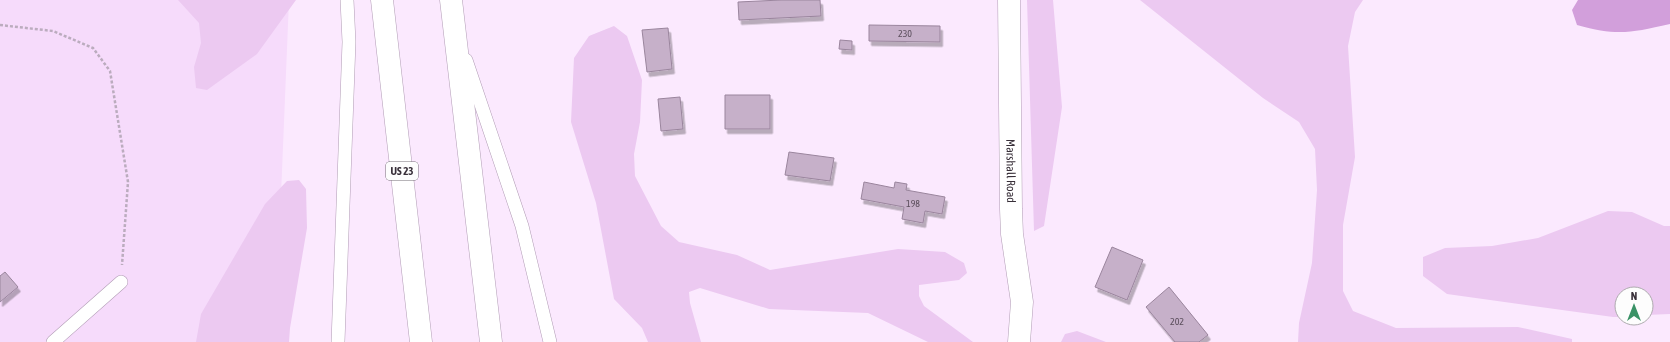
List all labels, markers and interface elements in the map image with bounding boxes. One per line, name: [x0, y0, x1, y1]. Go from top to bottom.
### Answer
house number: 230: [898, 28, 912, 39]
street label: Marshall Road: [1003, 139, 1018, 203]
road number: US 23: [386, 162, 418, 180]
house number: 198: [906, 198, 920, 209]
north arrow: [1614, 286, 1654, 326]
text: N: [1631, 290, 1637, 302]
house number: 202: [1170, 316, 1184, 327]

